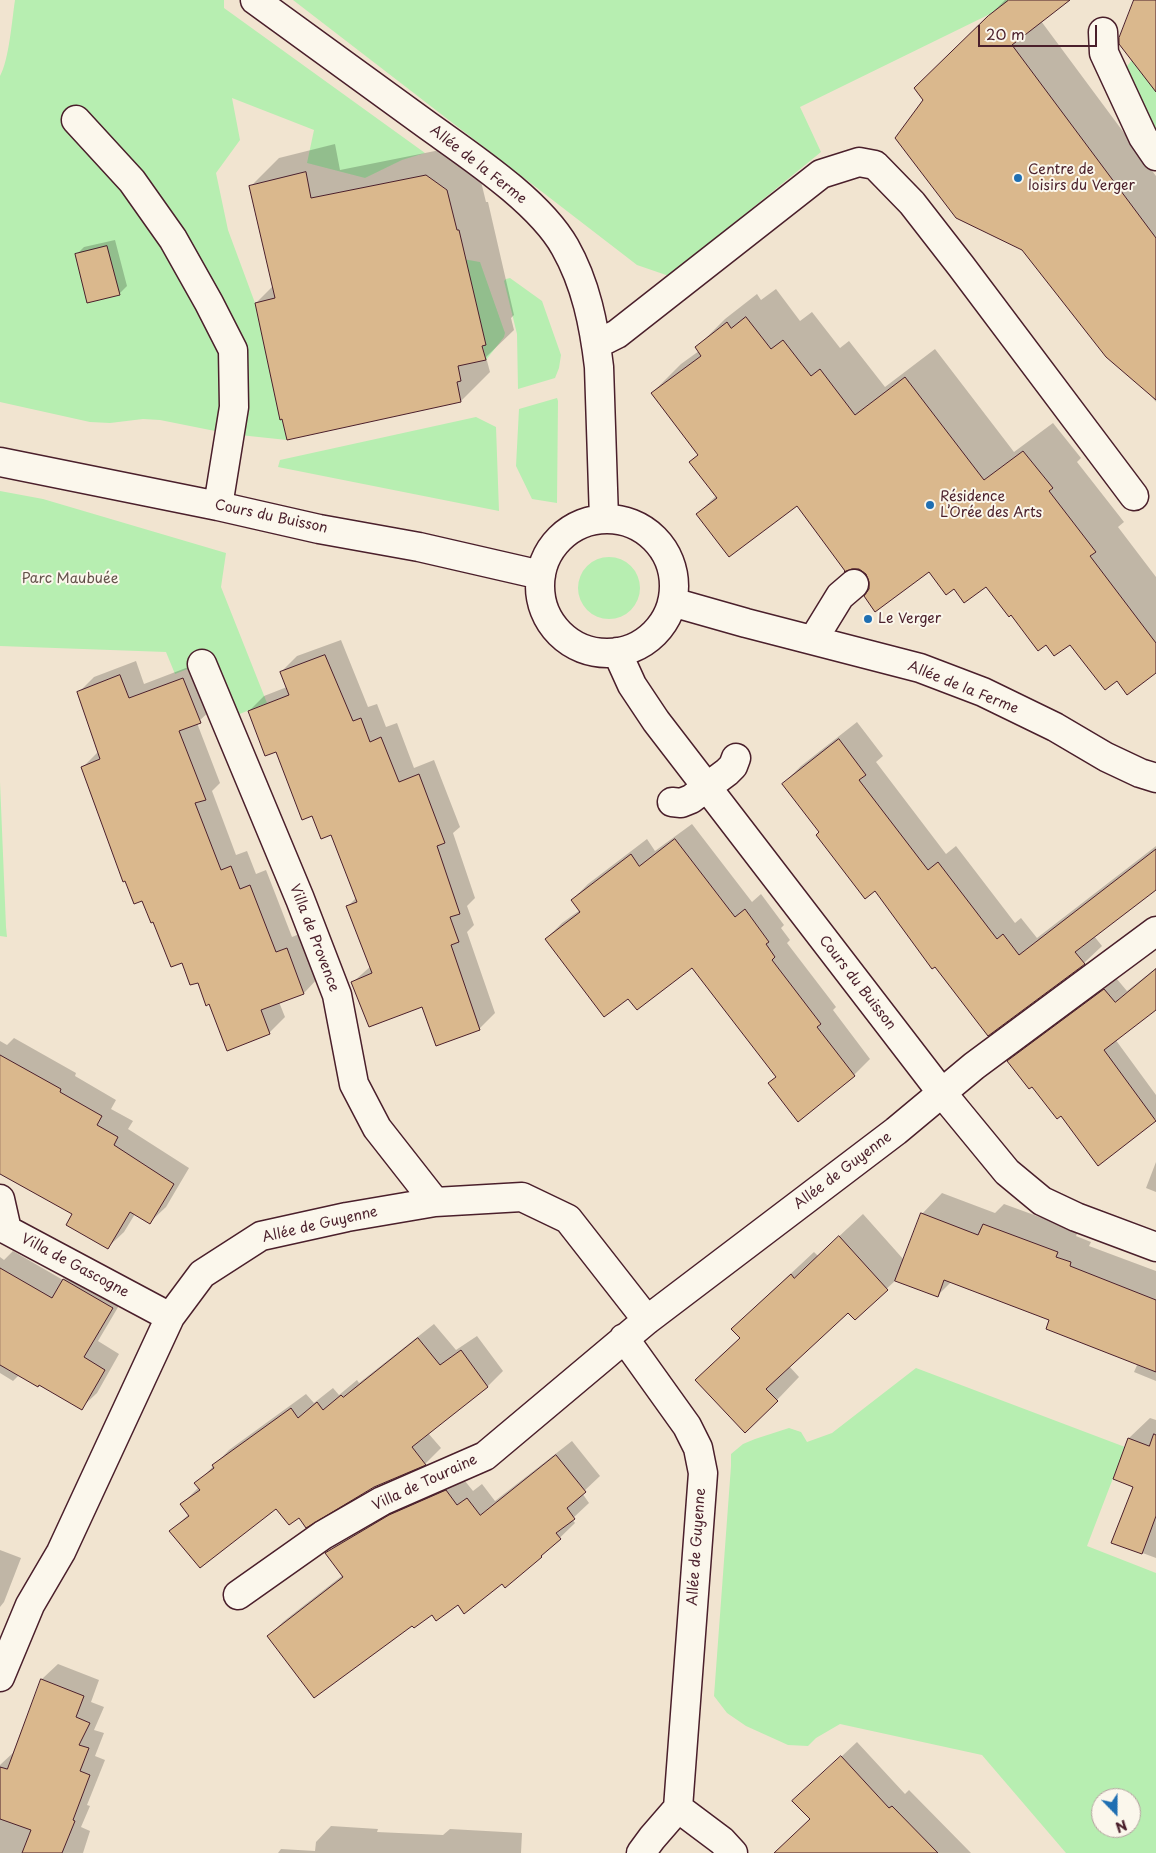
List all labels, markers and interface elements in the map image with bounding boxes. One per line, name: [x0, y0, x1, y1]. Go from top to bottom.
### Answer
scale bar: [981, 15, 1100, 47]
text: 20 m: [986, 22, 1025, 45]
street label: Allée de la Ferme: [426, 122, 530, 208]
place label: Centre de loisirs du Verger: [1028, 162, 1135, 194]
marker: Centre de loisirs du Verger: [1012, 172, 1024, 184]
place label: Résidence L’Orée des Arts: [940, 489, 1042, 522]
street label: Cours du Buisson: [213, 497, 329, 537]
marker: Résidence L’Orée des Arts: [924, 499, 936, 511]
park label: Parc Maubuée: [22, 571, 118, 587]
place label: Le Verger: [878, 611, 941, 627]
marker: Le Verger: [862, 613, 874, 625]
street label: Allée de la Ferme: [905, 658, 1021, 718]
street label: Villa de Provence: [286, 882, 342, 994]
street label: Cours du Buisson: [815, 932, 899, 1034]
street label: Allée de Guyenne: [791, 1129, 895, 1213]
street label: Allée de Guyenne: [261, 1204, 379, 1246]
street label: Villa de Gascogne: [18, 1230, 132, 1302]
street label: Villa de Touraine: [370, 1451, 480, 1515]
street label: Allée de Guyenne: [685, 1488, 709, 1606]
north arrow: [1091, 1788, 1141, 1838]
text: N: [1112, 1815, 1131, 1838]

